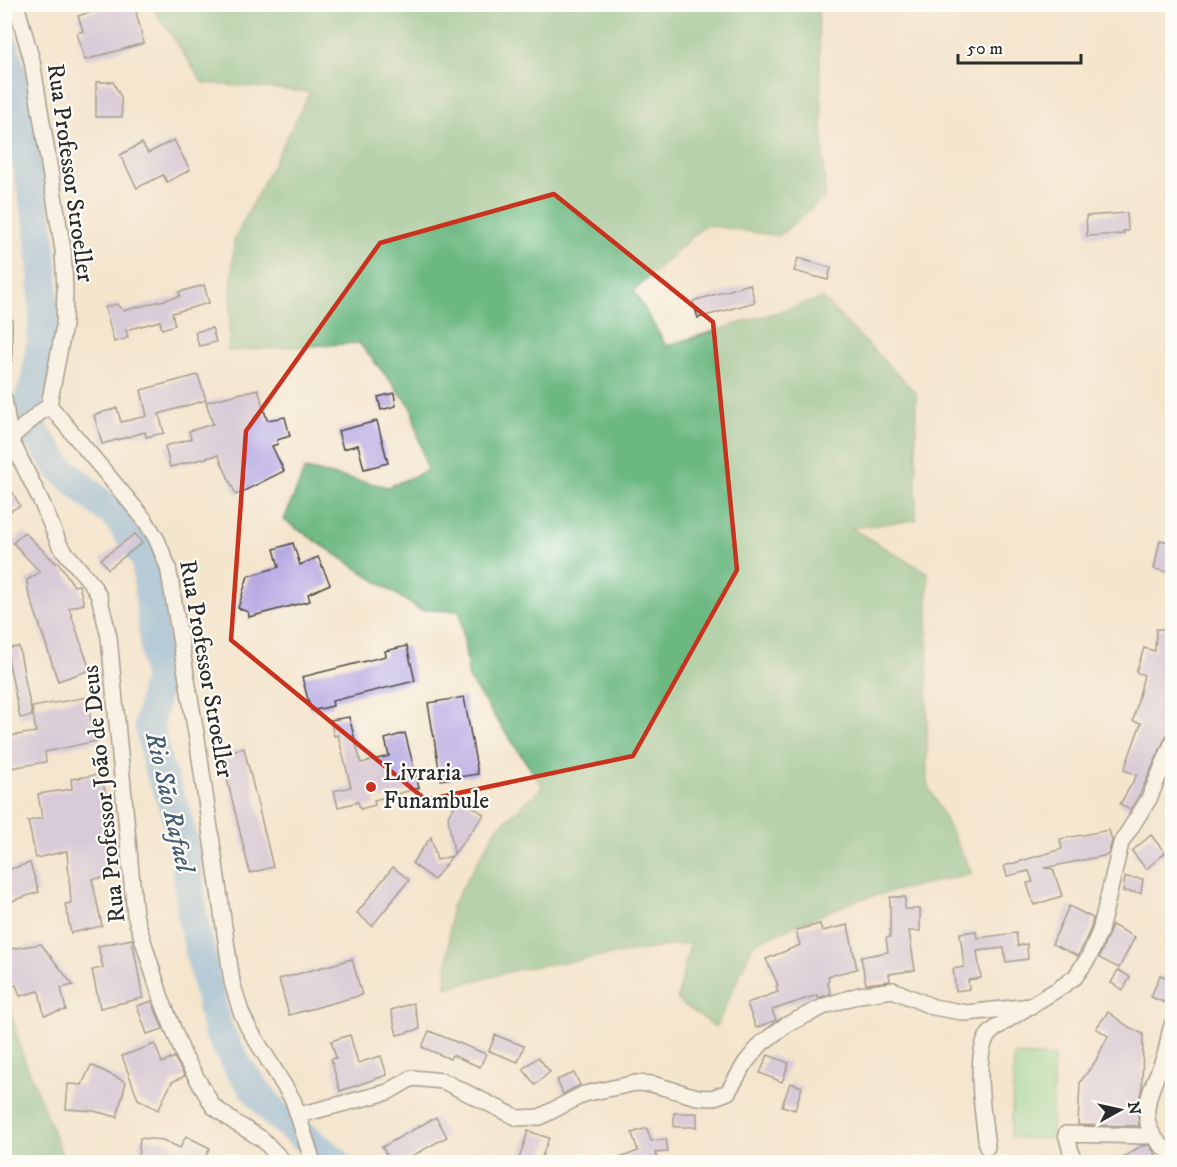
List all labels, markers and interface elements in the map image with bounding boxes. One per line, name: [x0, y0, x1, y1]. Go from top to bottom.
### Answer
scale bar: [958, 27, 1081, 65]
text: 50 m: [967, 38, 1003, 60]
street label: Rua Professor Stroeller: [40, 62, 100, 284]
street label: Rua Professor Stroeller: [172, 558, 240, 780]
street label: Rua Professor João de Deus: [76, 664, 132, 924]
water label: Rio São Rafael: [137, 728, 202, 878]
place label: Livraria Funambule: [383, 758, 489, 816]
marker: Livraria Funambule: [364, 780, 378, 794]
north arrow: [1090, 1080, 1150, 1140]
text: N: [1123, 1100, 1145, 1116]

